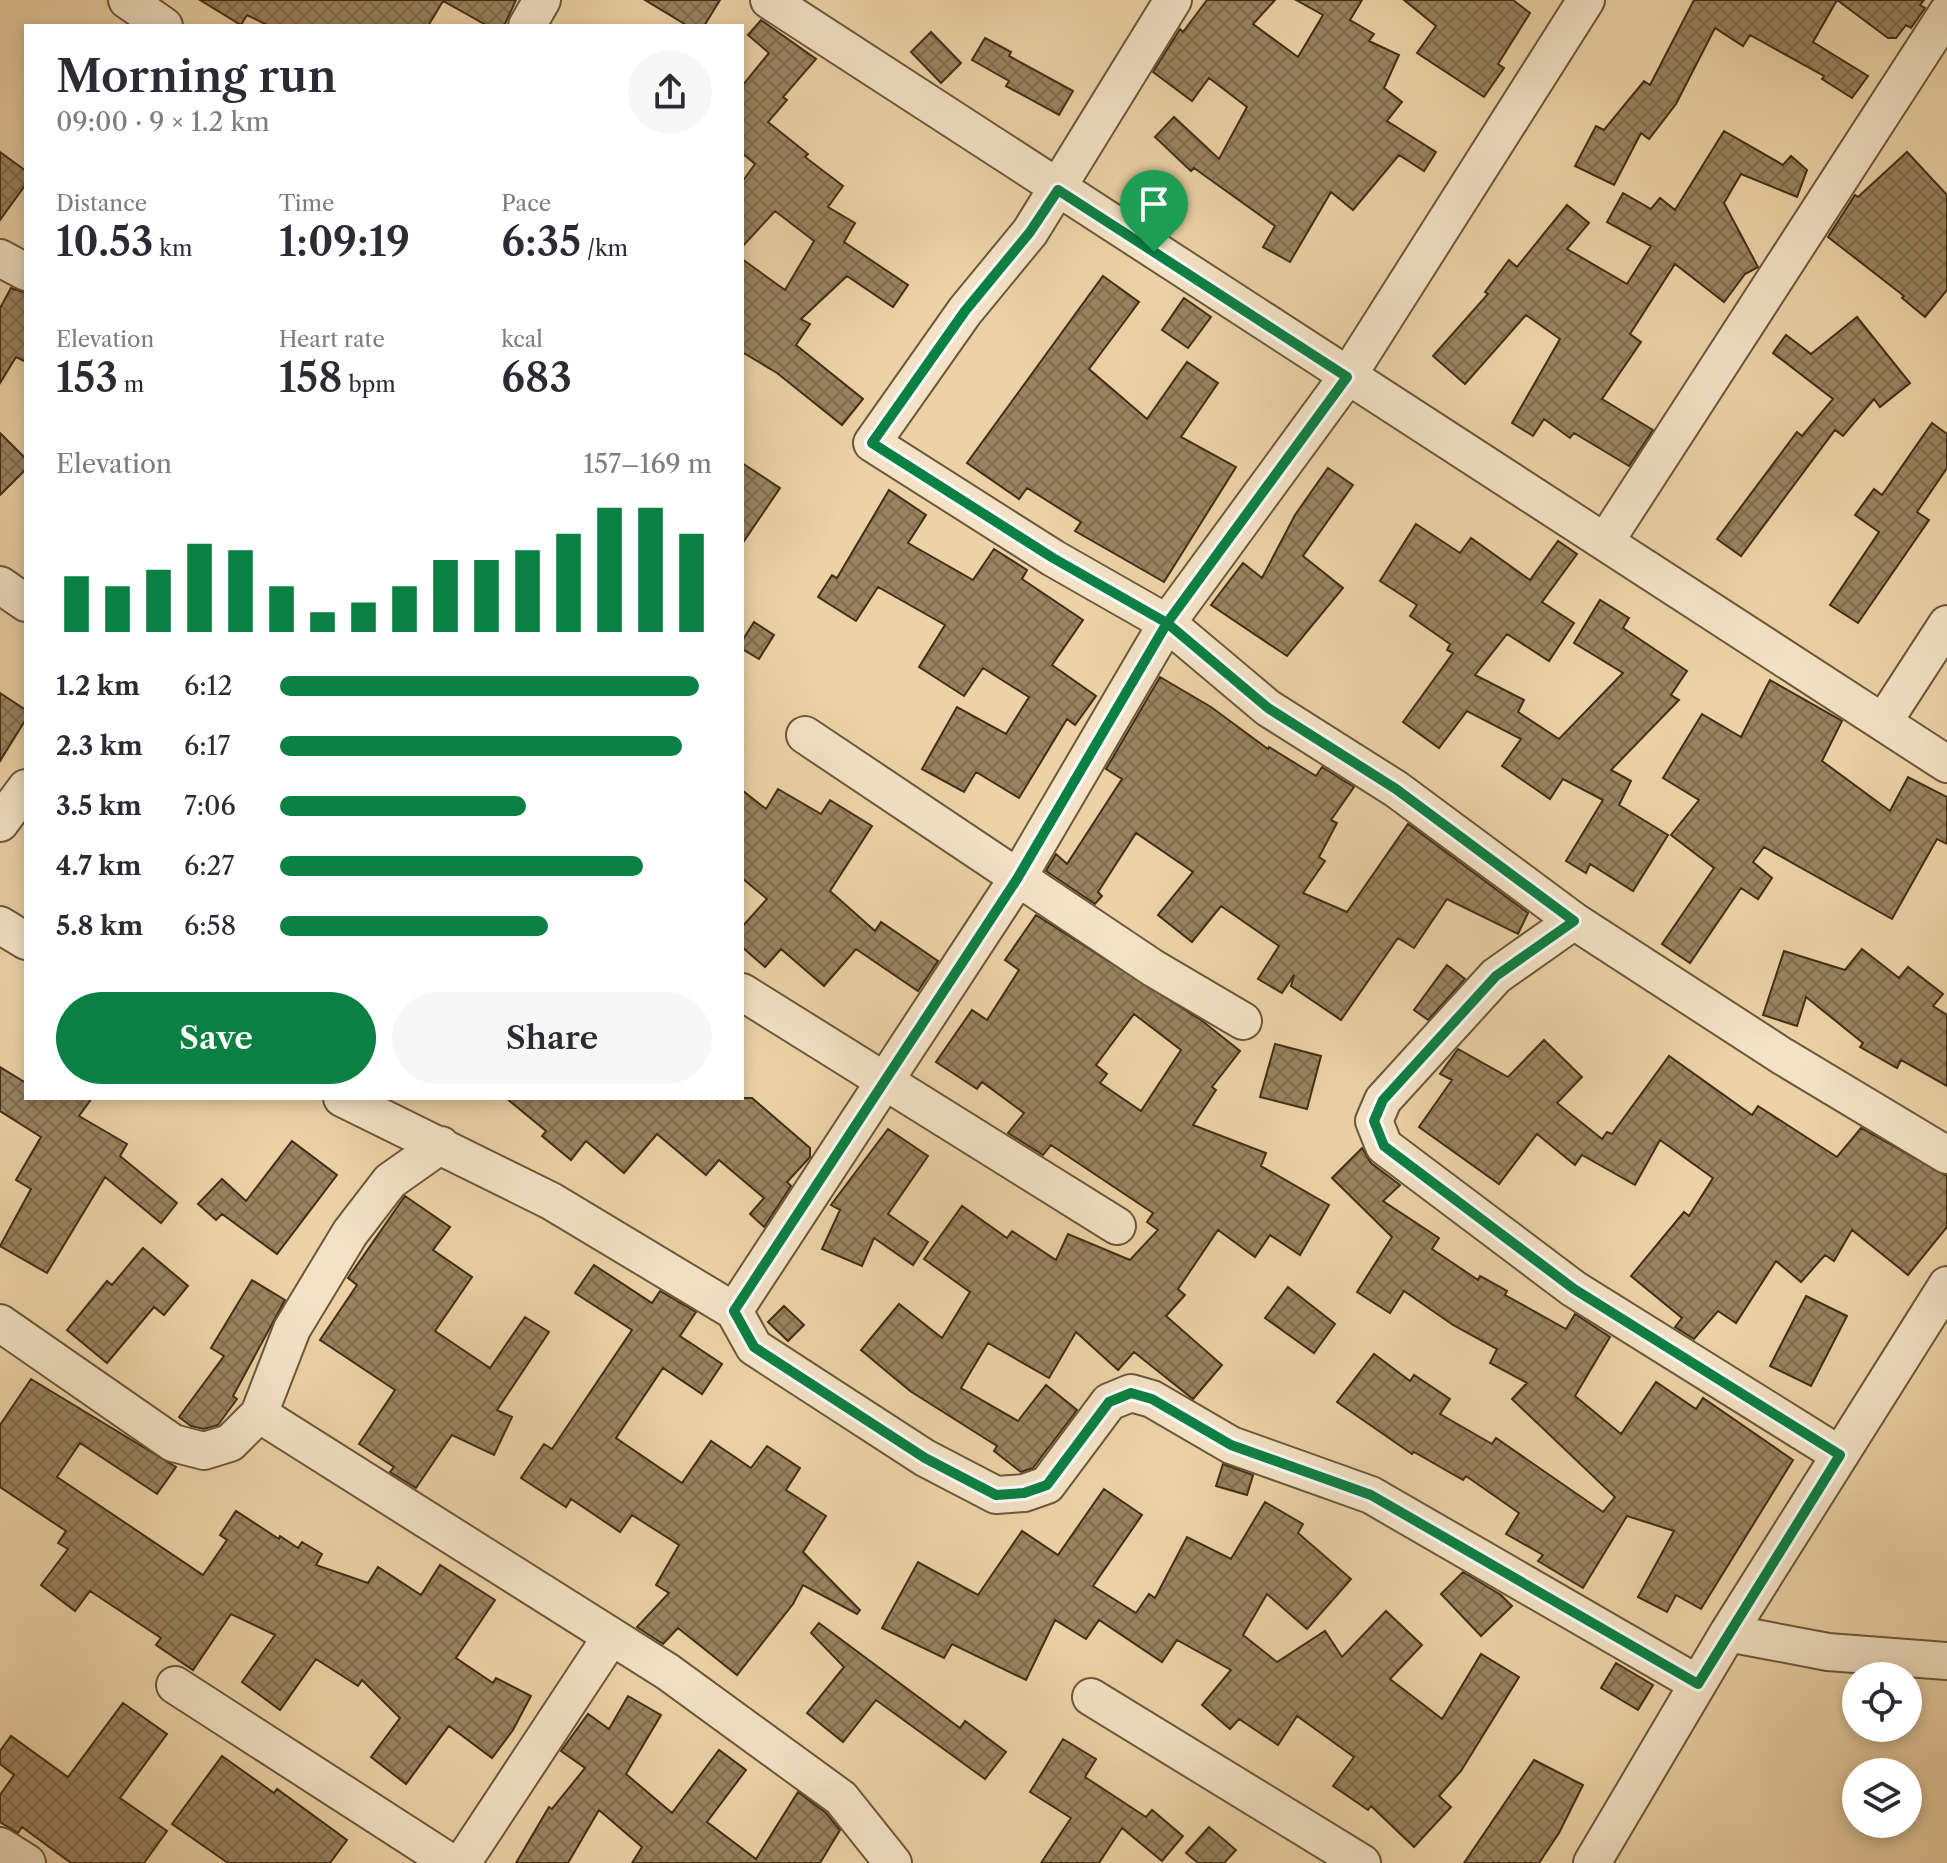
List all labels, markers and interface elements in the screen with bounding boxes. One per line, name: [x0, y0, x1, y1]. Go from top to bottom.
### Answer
text: Morning run: [56, 49, 337, 103]
button: share: [628, 50, 712, 134]
text: 09:00 · 9 × 1.2 km: [56, 106, 270, 138]
pin: [1120, 170, 1188, 252]
icon: arrive: [1132, 182, 1176, 226]
text: Distance: [56, 190, 147, 217]
text: Time: [279, 190, 334, 217]
text: Pace: [501, 190, 551, 217]
text: 10.53: [56, 217, 153, 266]
text: 1:09:19: [279, 217, 410, 266]
text: 6:35: [501, 217, 581, 266]
text: km: [153, 235, 193, 262]
text: /km: [581, 235, 628, 262]
text: Elevation: [56, 326, 154, 353]
text: Heart rate: [279, 326, 385, 353]
text: kcal: [501, 326, 543, 353]
text: 153: [56, 353, 118, 402]
text: 158: [279, 353, 343, 402]
text: 683: [501, 353, 572, 402]
text: m: [118, 371, 144, 398]
text: bpm: [343, 371, 396, 398]
text: Elevation: [56, 448, 172, 480]
text: 157–169 m: [583, 448, 712, 480]
text: 1.2 km: [56, 670, 140, 702]
text: 6:12: [184, 670, 232, 702]
text: 2.3 km: [56, 730, 143, 762]
text: 6:17: [184, 730, 230, 762]
text: 3.5 km: [56, 790, 142, 822]
text: 7:06: [184, 790, 236, 822]
text: 4.7 km: [56, 850, 141, 882]
text: 6:27: [184, 850, 234, 882]
text: 5.8 km: [56, 910, 143, 942]
text: 6:58: [184, 910, 236, 942]
button: Save: [56, 992, 376, 1084]
button: Share: [392, 992, 712, 1084]
map controls: [1842, 1662, 1922, 1838]
button: locate: [1842, 1662, 1922, 1742]
button: layers: [1842, 1758, 1922, 1838]

